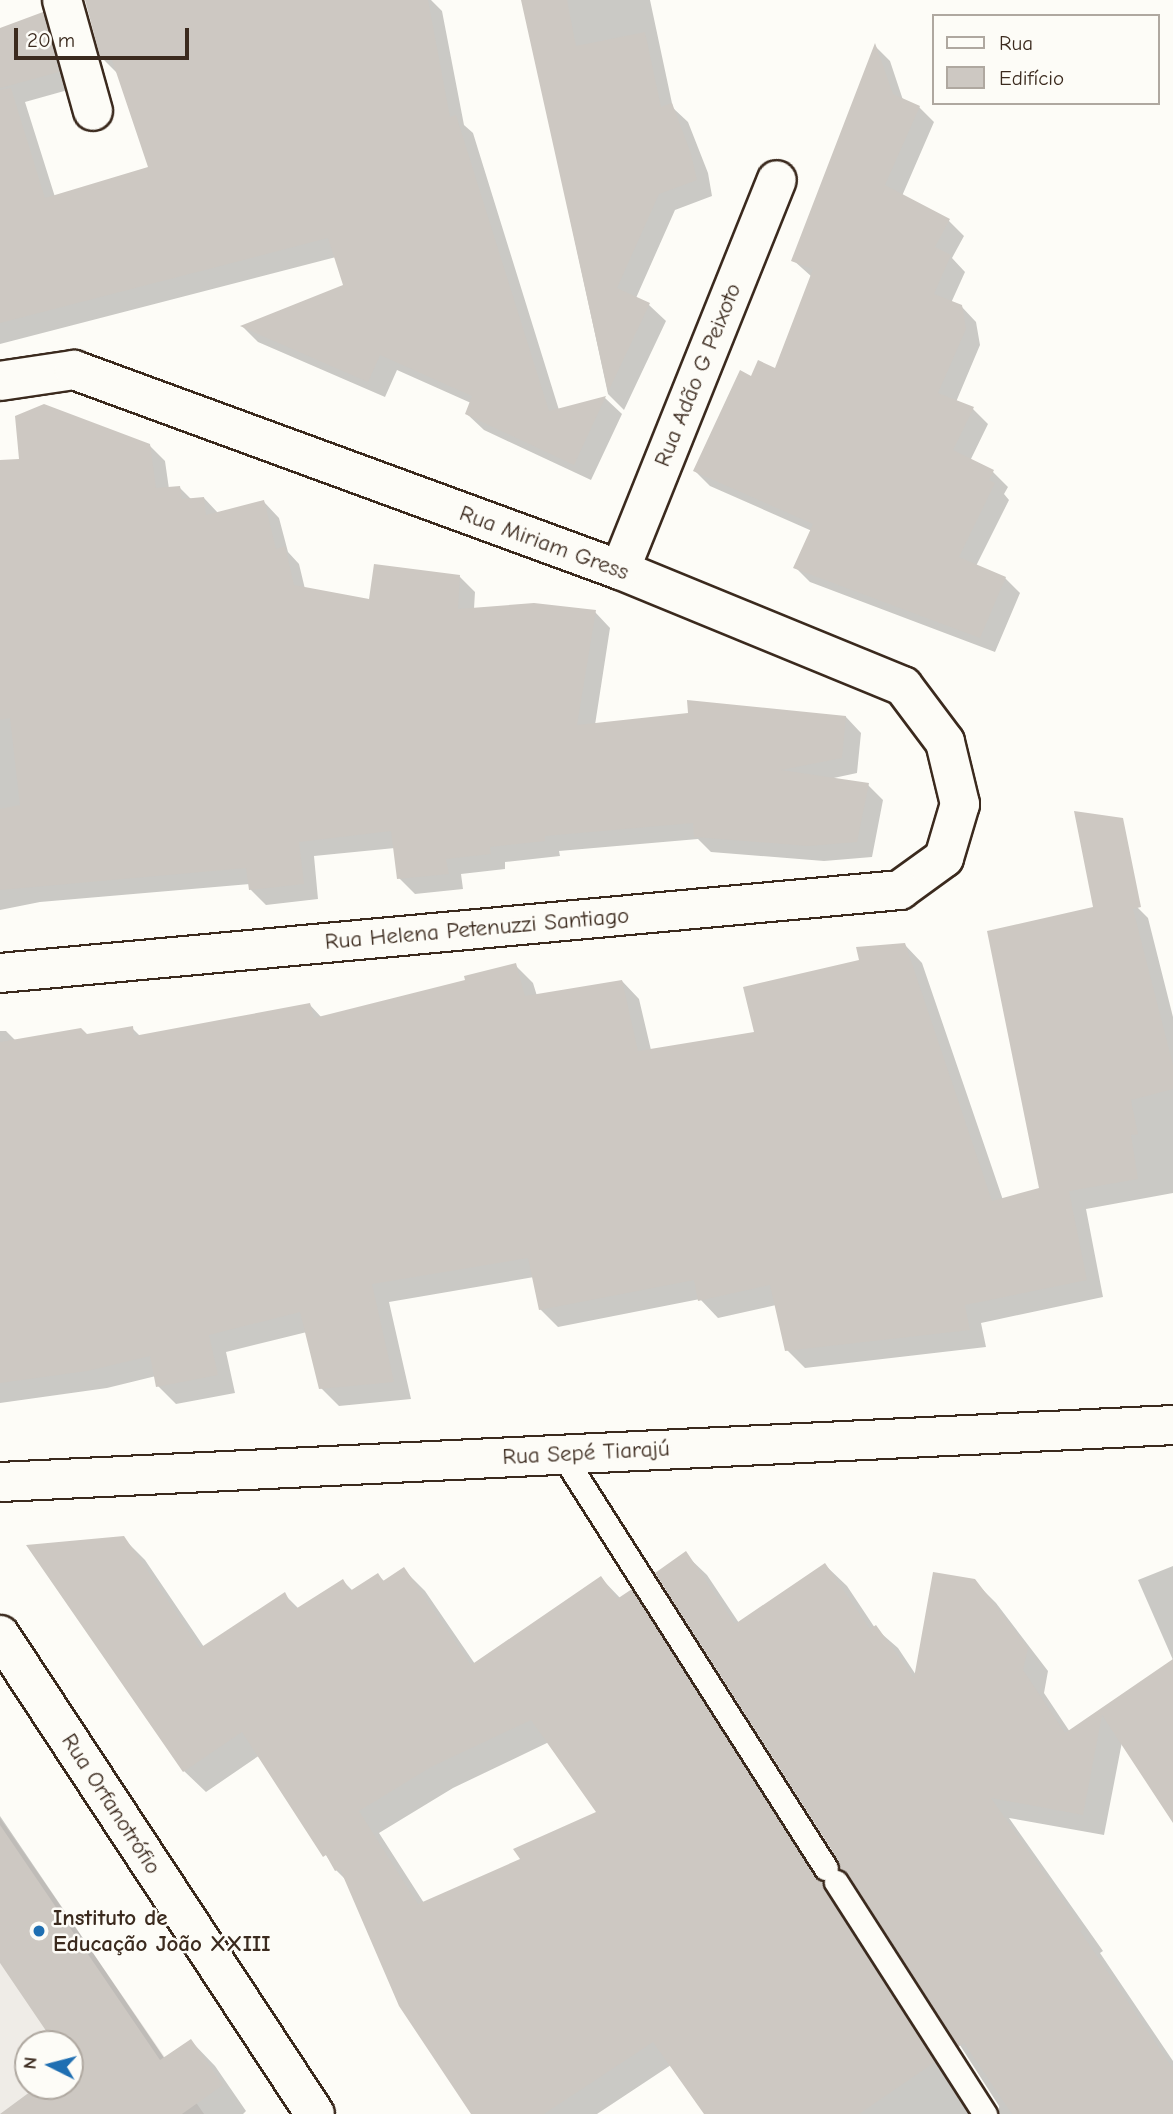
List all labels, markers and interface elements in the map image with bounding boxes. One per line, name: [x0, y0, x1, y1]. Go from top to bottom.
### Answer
scale bar: [18, 14, 192, 58]
legend: [932, 14, 1159, 105]
text: 20 m: [27, 28, 75, 52]
text: Rua: [999, 31, 1033, 55]
text: Edifício: [999, 66, 1064, 90]
street label: Rua Adão G Peixoto: [649, 279, 747, 471]
street label: Rua Miriam Gress: [456, 500, 632, 586]
street label: Rua Helena Petenuzzi Santiago: [324, 902, 630, 956]
street label: Rua Sepé Tiarajú: [502, 1435, 670, 1471]
street label: Rua Orfanotrófio: [55, 1728, 167, 1880]
place label: Instituto de Educação João XXIII: [53, 1904, 271, 1958]
marker: Instituto de Educação João XXIII: [31, 1923, 47, 1939]
north arrow: [14, 2030, 84, 2100]
text: N: [19, 2056, 42, 2070]

